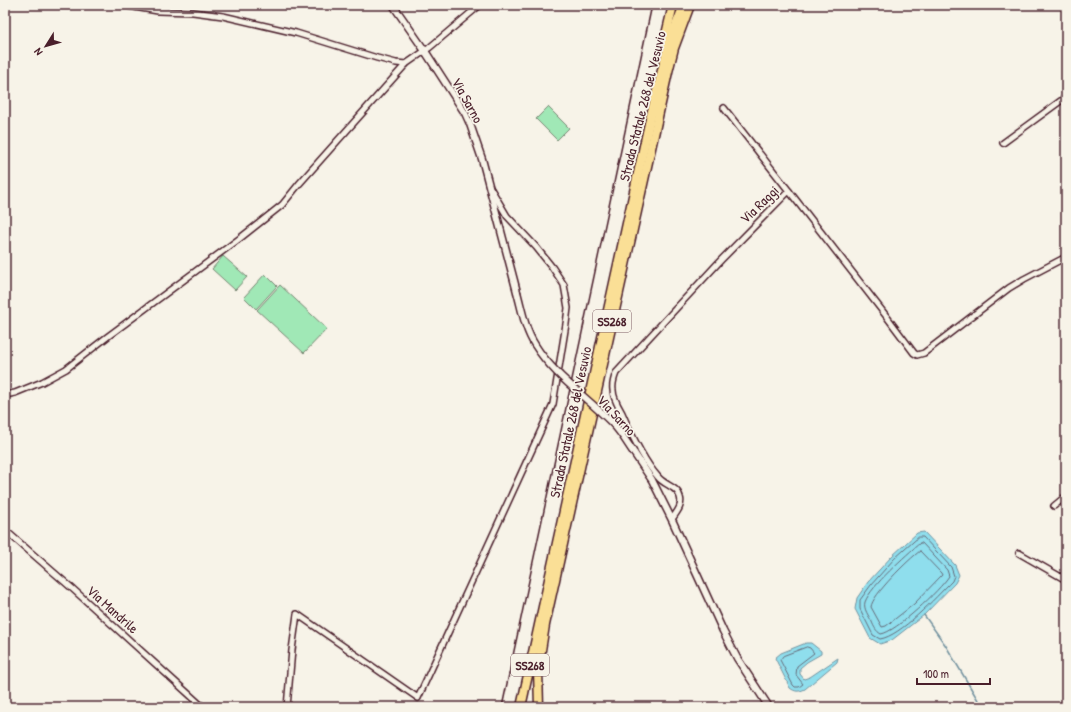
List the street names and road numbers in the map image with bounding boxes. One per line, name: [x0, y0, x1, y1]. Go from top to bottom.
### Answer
street label: Strada Statale 268 del Vesuvio: [614, 29, 670, 183]
street label: Via Sarno: [448, 74, 488, 126]
street label: Via Raggi: [735, 181, 783, 228]
road number: SS268: [593, 310, 631, 332]
street label: Strada Statale 268 del Vesuvio: [545, 344, 595, 499]
street label: Via Sarno: [593, 391, 641, 440]
street label: Via Mandrile: [83, 581, 143, 637]
road number: SS268: [511, 654, 549, 676]

